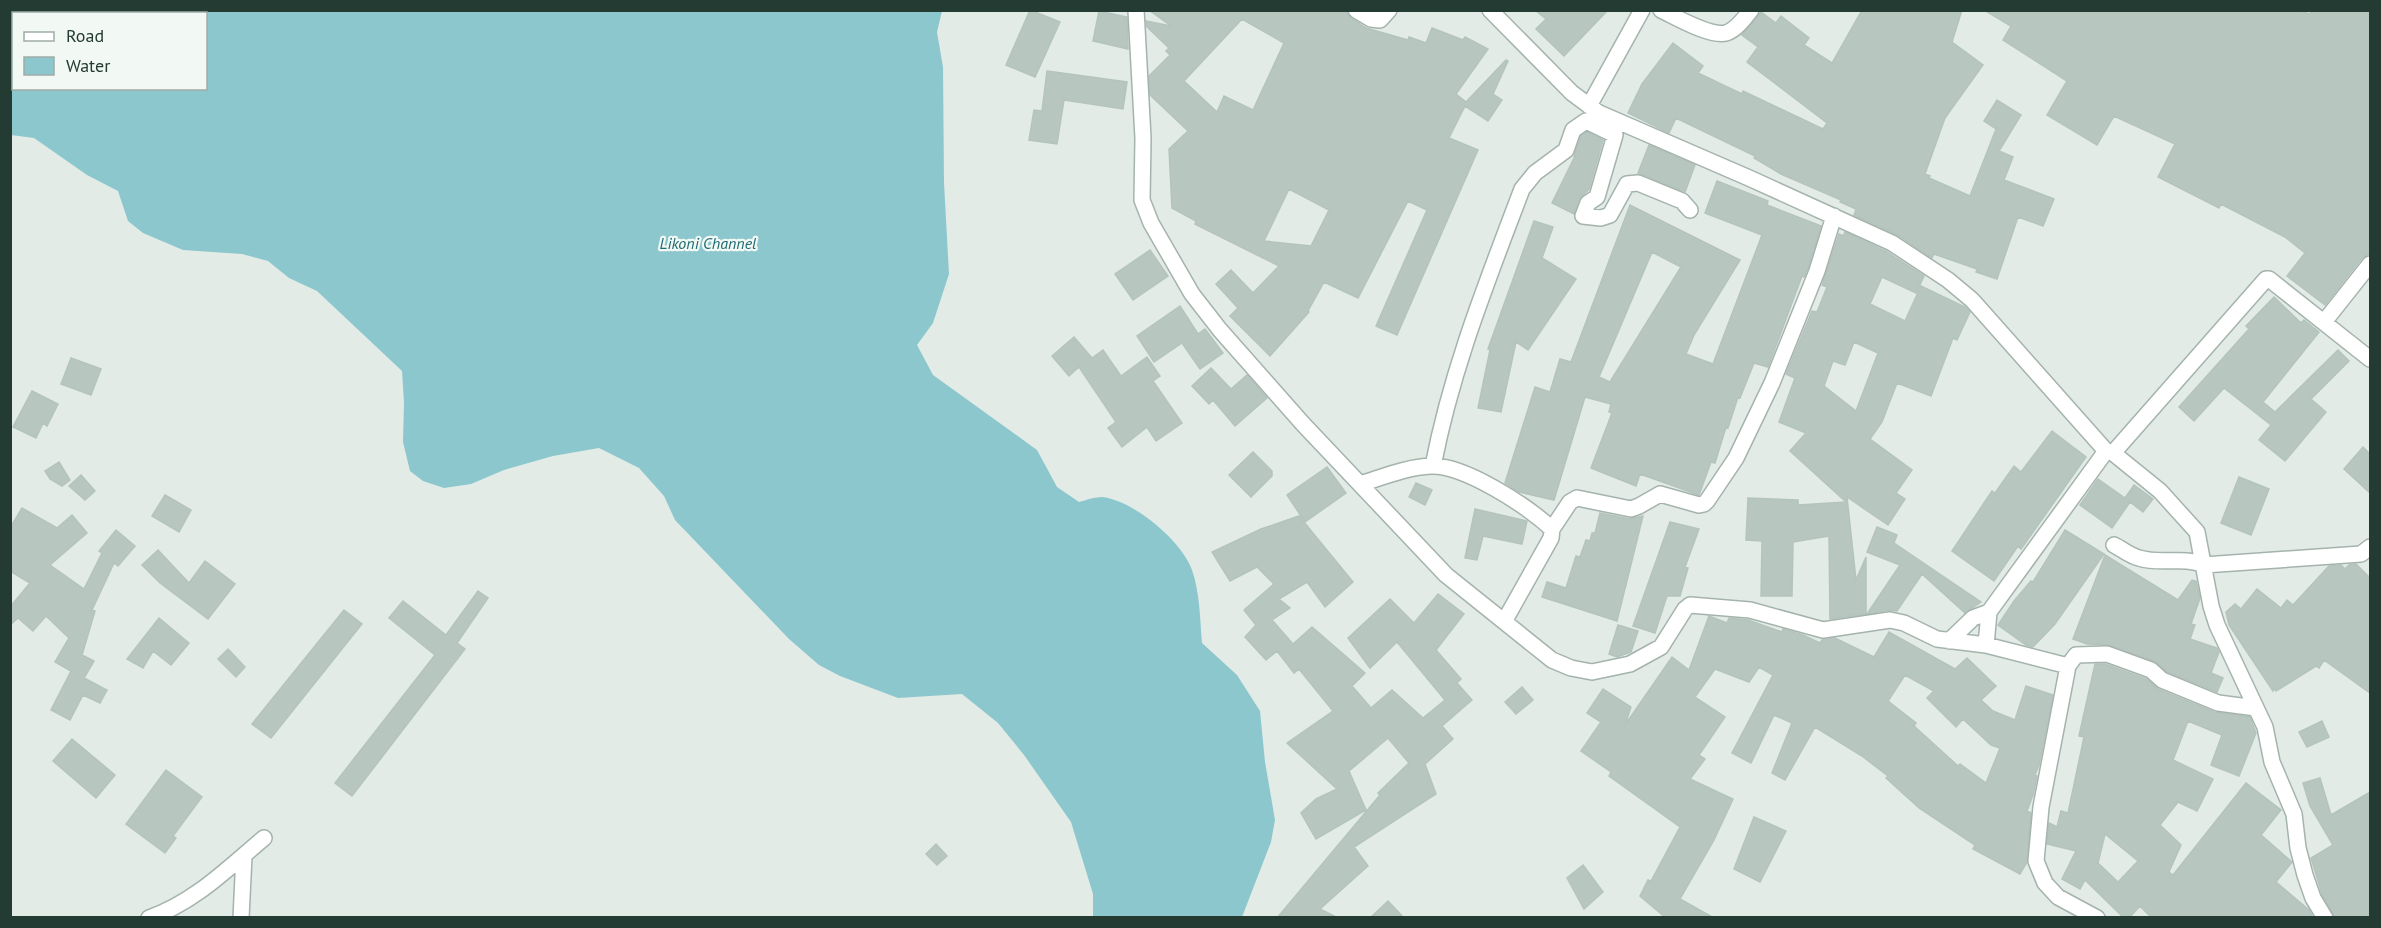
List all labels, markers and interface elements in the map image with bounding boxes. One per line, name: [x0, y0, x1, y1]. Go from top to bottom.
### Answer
legend: [12, 12, 207, 90]
text: Road: [66, 24, 104, 47]
text: Water: [66, 54, 110, 77]
water label: Likoni Channel: [660, 233, 757, 253]

